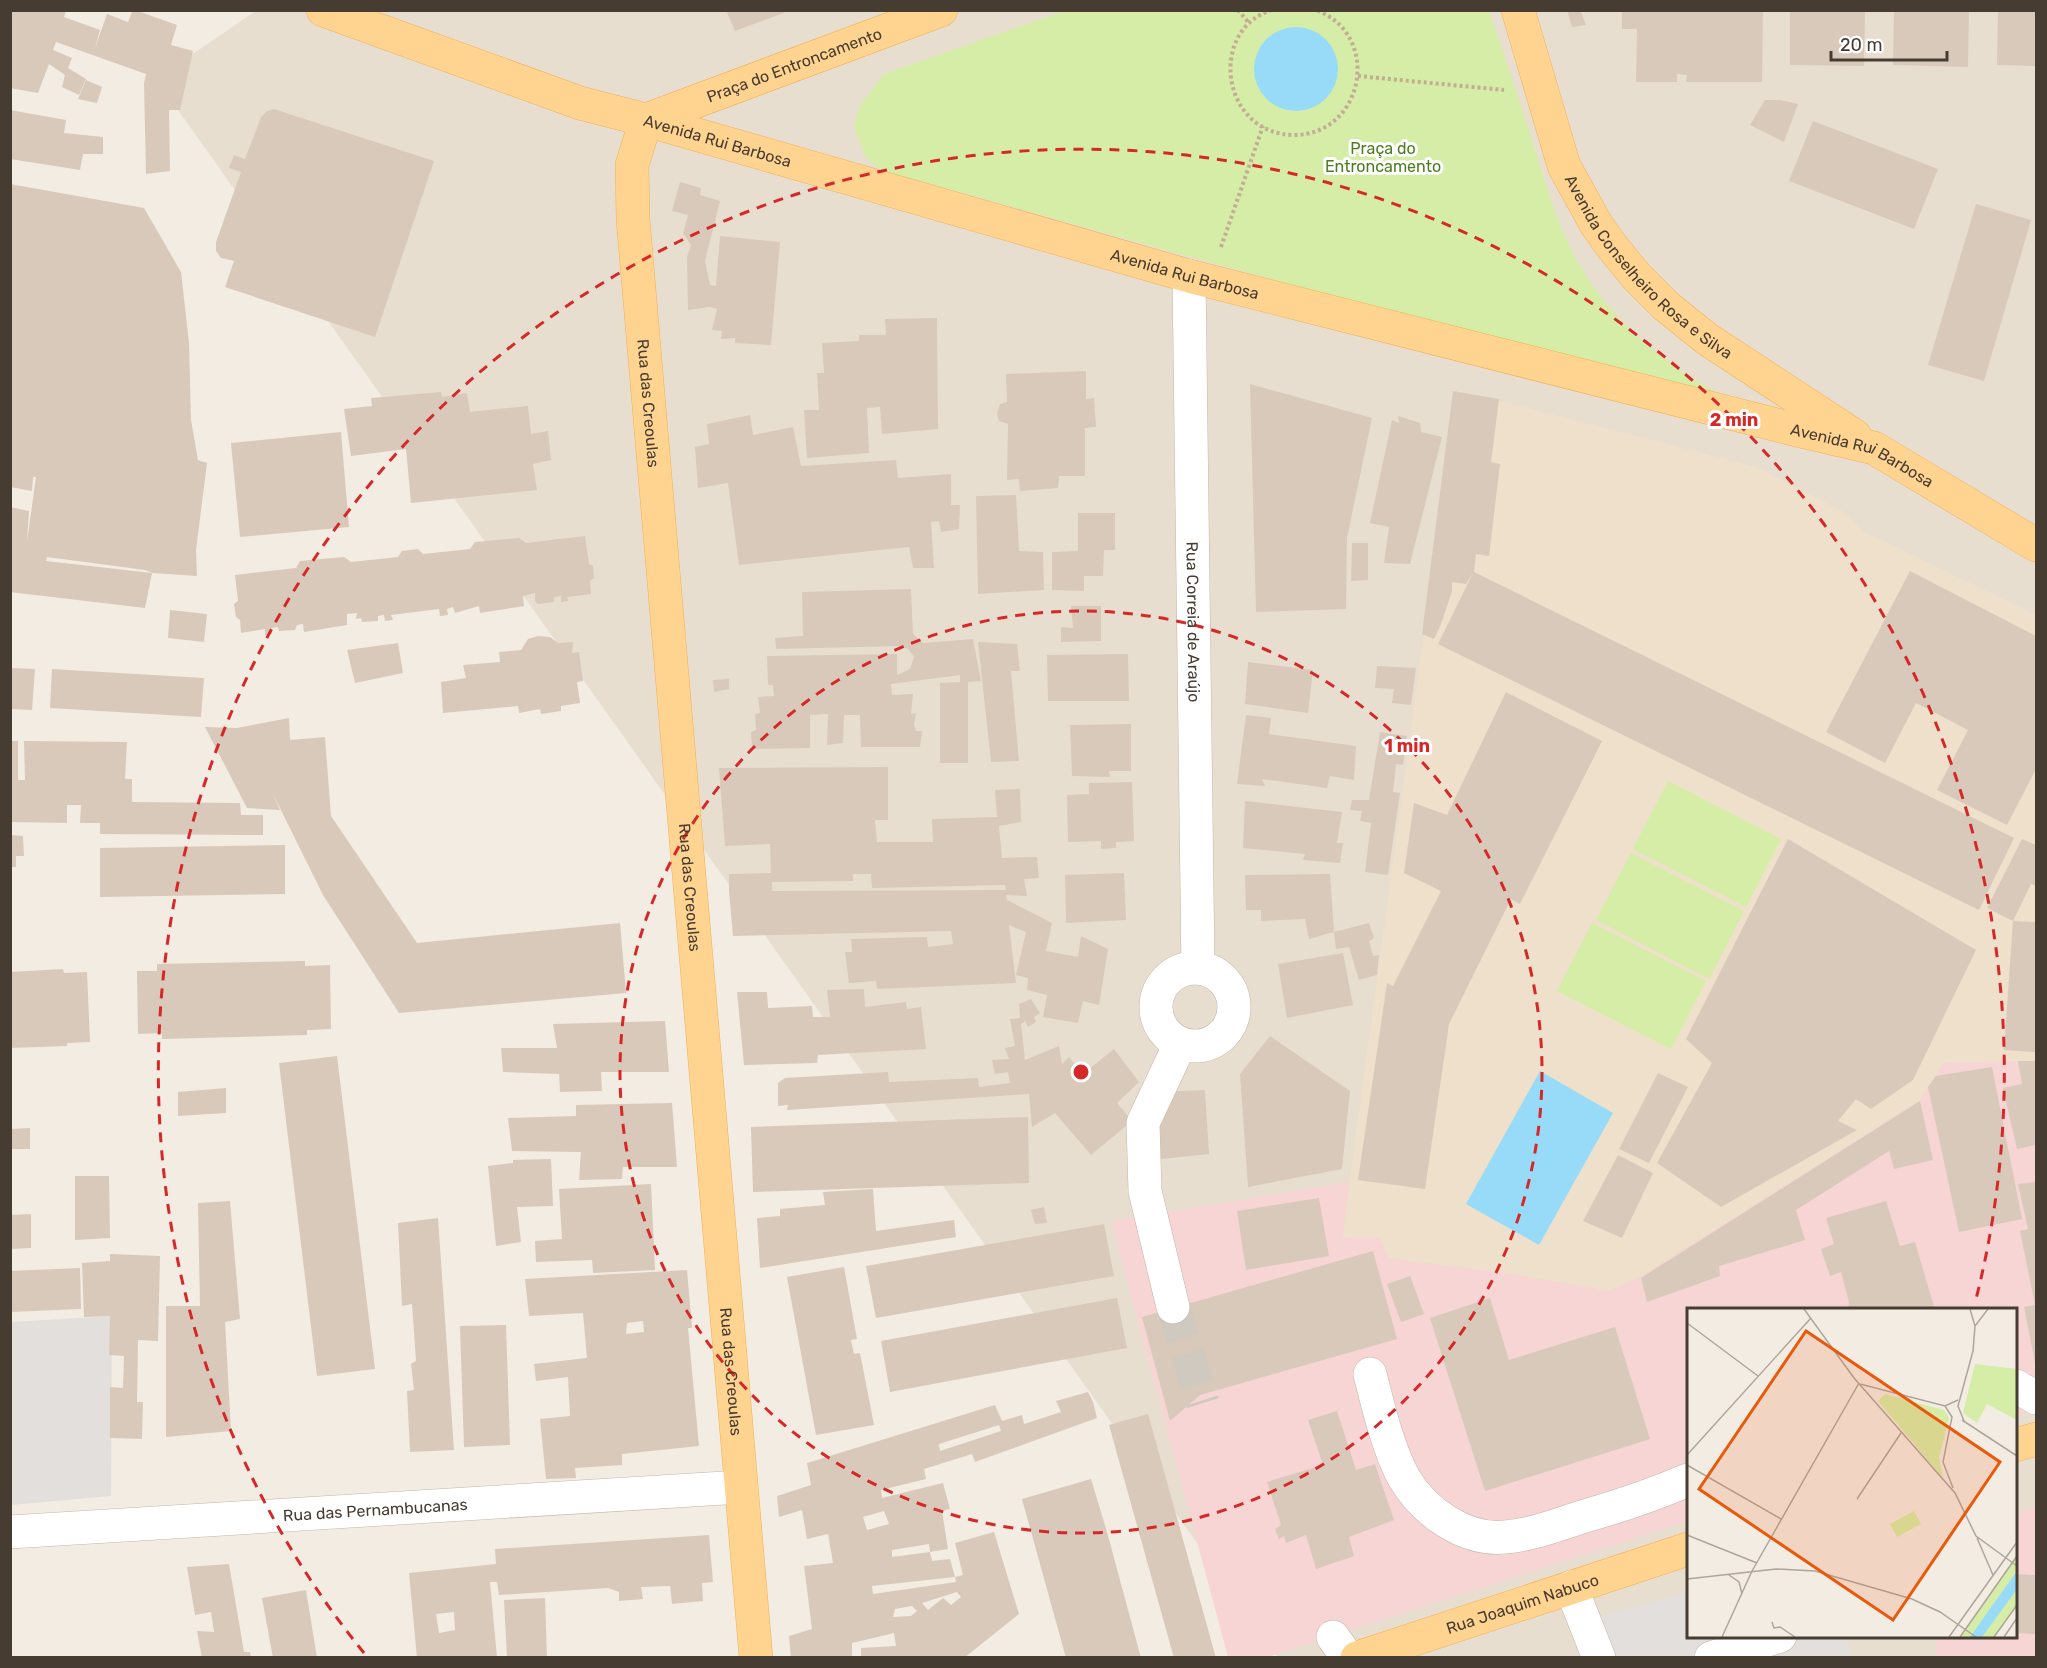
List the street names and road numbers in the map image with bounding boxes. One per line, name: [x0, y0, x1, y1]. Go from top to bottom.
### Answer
street label: Praça do Entroncamento: [704, 24, 885, 107]
street label: Avenida Rui Barbosa: [641, 111, 794, 171]
street label: Avenida Conselheiro Rosa e Silva: [1561, 171, 1736, 363]
street label: Avenida Rui Barbosa: [1108, 245, 1261, 303]
street label: Rua das Creoulas: [633, 338, 663, 468]
street label: Avenida Rui Barbosa: [1789, 420, 1937, 491]
street label: Rua Correia de Araújo: [1182, 541, 1204, 703]
street label: Rua das Creoulas: [675, 823, 705, 952]
street label: Rua das Creoulas: [716, 1307, 746, 1437]
street label: Rua das Pernambucanas: [282, 1495, 468, 1525]
street label: Rua Joaquim Nabuco: [1444, 1570, 1601, 1638]

